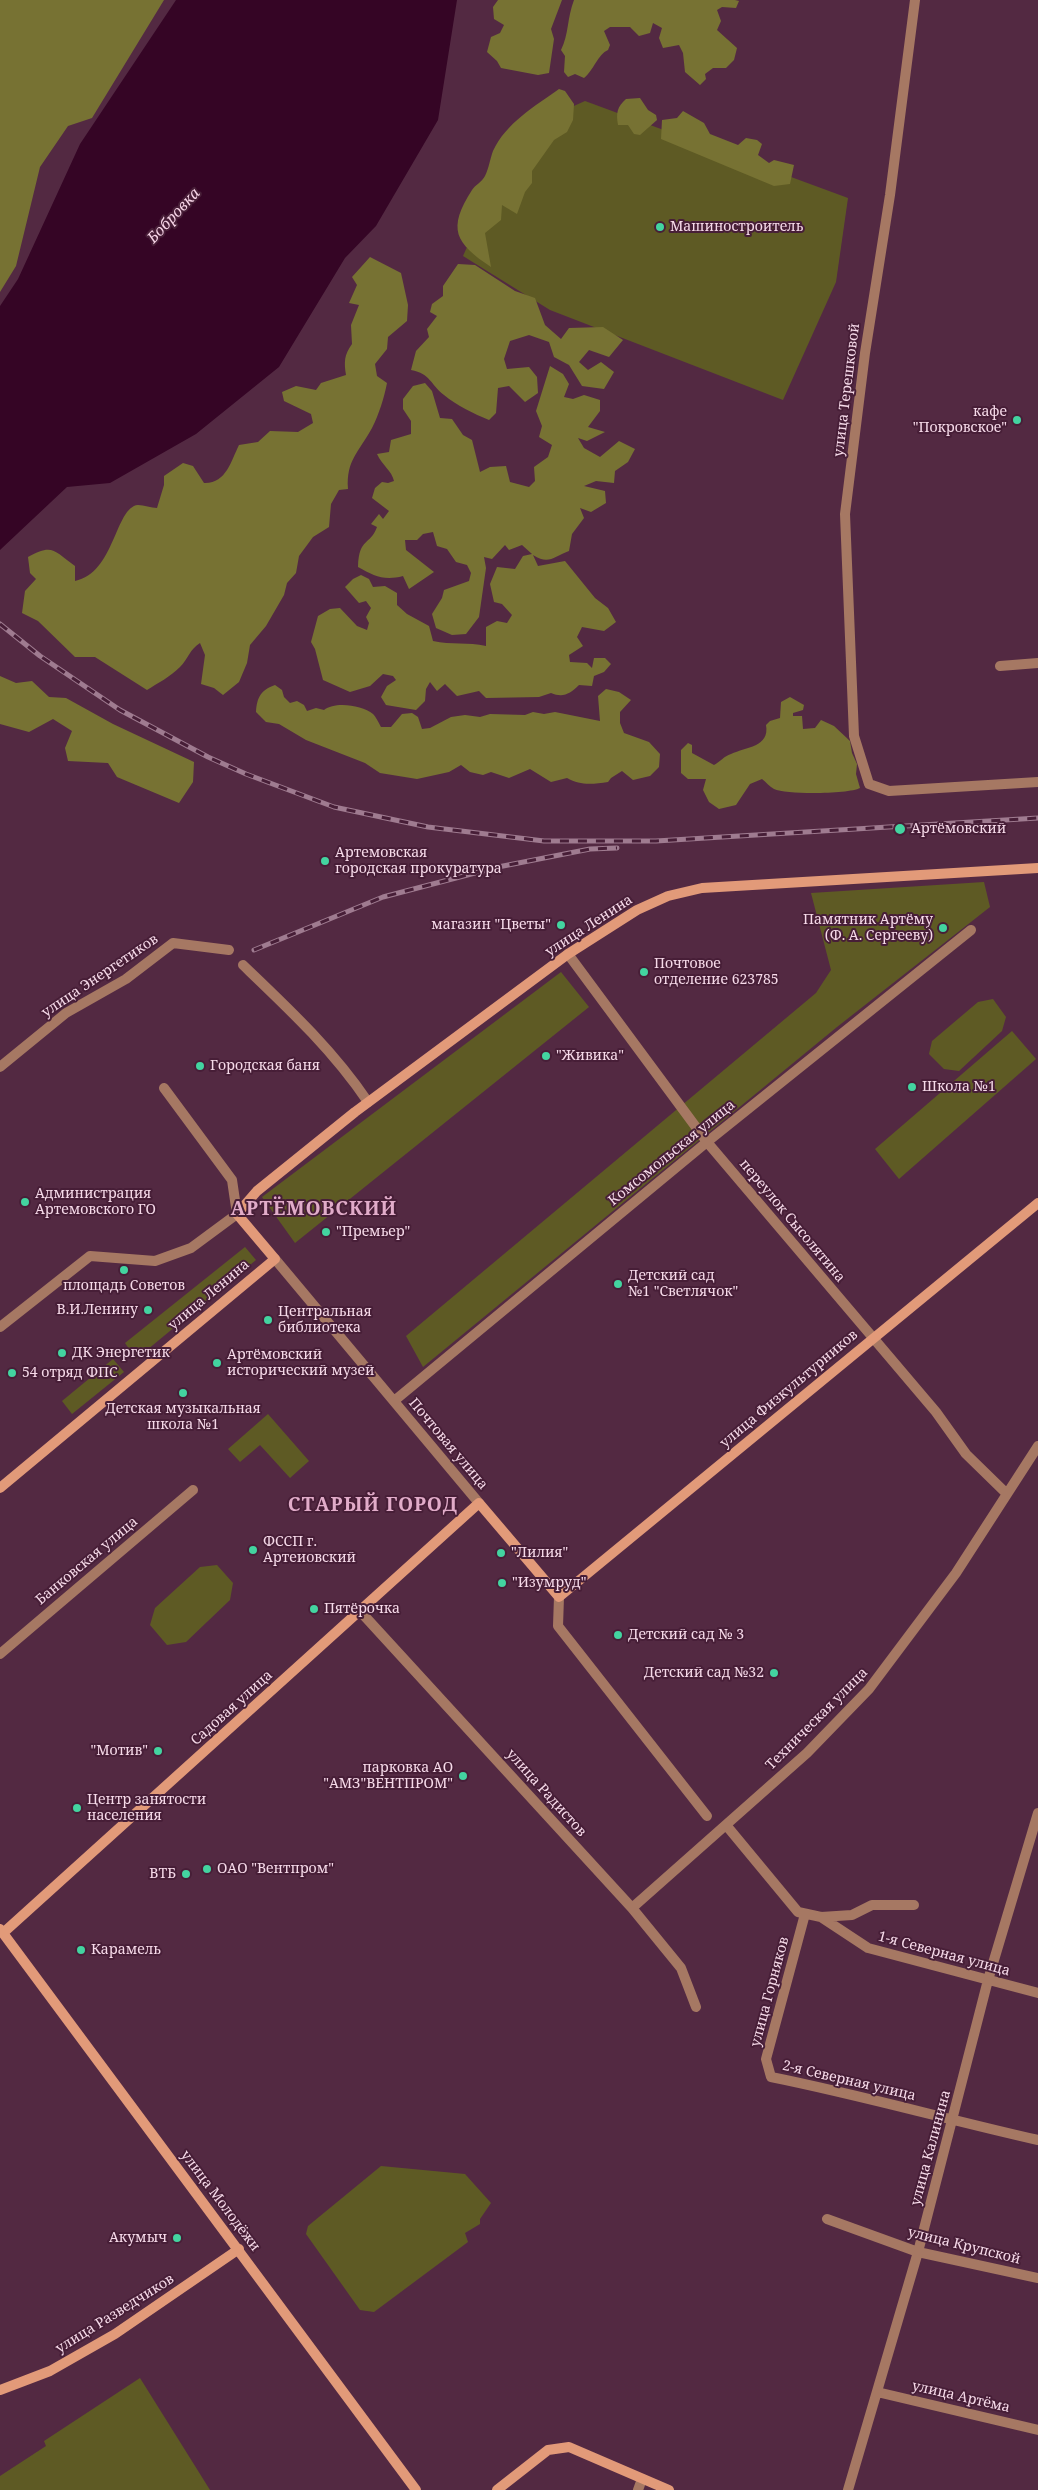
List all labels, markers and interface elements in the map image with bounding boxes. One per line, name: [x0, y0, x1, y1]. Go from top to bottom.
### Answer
water label: Бобровка: [144, 185, 204, 247]
place label: Машиностроитель: [670, 219, 803, 235]
marker: Машиностроитель: [654, 221, 666, 233]
street label: улица Терешковой: [830, 322, 864, 458]
place label: кафе "Покровское": [913, 404, 1007, 437]
marker: кафе "Покровское": [1011, 414, 1023, 426]
place label: Артёмовский: [911, 821, 1006, 837]
marker: Артёмовский: [893, 822, 907, 836]
place label: Артемовская городская прокуратура: [335, 845, 502, 878]
marker: Артемовская городская прокуратура: [319, 855, 331, 867]
street label: улица Ленина: [542, 892, 636, 960]
place label: Памятник Артёму (Ф. А. Сергееву): [803, 912, 933, 944]
place label: магазин "Цветы": [431, 917, 551, 933]
marker: магазин "Цветы": [555, 919, 567, 931]
marker: Памятник Артёму (Ф. А. Сергееву): [937, 922, 949, 934]
street label: улица Энергетиков: [39, 931, 161, 1021]
place label: Почтовое отделение 623785: [654, 956, 779, 989]
marker: Почтовое отделение 623785: [638, 966, 650, 978]
place label: "Живика": [556, 1048, 624, 1064]
marker: "Живика": [540, 1050, 552, 1062]
place label: Городская баня: [210, 1058, 320, 1074]
marker: Городская баня: [194, 1060, 206, 1072]
place label: Школа №1: [922, 1079, 996, 1095]
marker: Школа №1: [906, 1081, 918, 1093]
street label: Комсомольская улица: [605, 1097, 739, 1209]
street label: переулок Сысолятина: [736, 1156, 848, 1286]
place label: Администрация Артемовского ГО: [35, 1186, 156, 1218]
marker: Администрация Артемовского ГО: [19, 1196, 31, 1208]
district label: АРТЁМОВСКИЙ: [229, 1199, 399, 1221]
place label: "Премьер": [336, 1224, 410, 1240]
marker: "Премьер": [320, 1226, 332, 1238]
street label: улица Ленина: [165, 1256, 253, 1334]
marker: площадь Советов: [118, 1264, 130, 1276]
place label: Детский сад №1 "Светлячок": [628, 1268, 738, 1300]
place label: площадь Советов: [63, 1278, 185, 1294]
marker: Детский сад №1 "Светлячок": [612, 1278, 624, 1290]
place label: В.И.Ленину: [57, 1302, 138, 1318]
marker: В.И.Ленину: [142, 1304, 154, 1316]
place label: Центральная библиотека: [278, 1304, 372, 1336]
marker: Центральная библиотека: [262, 1314, 274, 1326]
street label: улица Физкультурников: [717, 1326, 861, 1452]
place label: ДК Энергетик: [72, 1345, 170, 1361]
marker: ДК Энергетик: [56, 1347, 68, 1359]
place label: Артёмовский исторический музей: [227, 1347, 374, 1380]
marker: Артёмовский исторический музей: [211, 1357, 223, 1369]
place label: 54 отряд ФПС: [22, 1365, 118, 1381]
marker: 54 отряд ФПС: [6, 1367, 18, 1379]
marker: Детская музыкальная школа №1: [177, 1387, 189, 1399]
street label: Почтовая улица: [405, 1395, 491, 1493]
place label: Детская музыкальная школа №1: [105, 1401, 261, 1434]
district label: СТАРЫЙ ГОРОД: [287, 1495, 459, 1517]
street label: Банковская улица: [32, 1513, 142, 1609]
place label: ФССП г. Артеиовский: [263, 1534, 356, 1566]
marker: ФССП г. Артеиовский: [247, 1544, 259, 1556]
place label: "Лилия": [511, 1545, 568, 1561]
marker: "Лилия": [495, 1547, 507, 1559]
place label: "Изумруд": [512, 1575, 586, 1591]
marker: "Изумруд": [496, 1577, 508, 1589]
place label: Пятёрочка: [324, 1601, 400, 1617]
marker: Пятёрочка: [308, 1603, 320, 1615]
place label: Детский сад № 3: [628, 1627, 744, 1643]
marker: Детский сад № 3: [612, 1629, 624, 1641]
street label: Техническая улица: [762, 1664, 872, 1774]
place label: Детский сад №32: [644, 1665, 764, 1681]
street label: Садовая улица: [188, 1667, 276, 1749]
marker: Детский сад №32: [768, 1667, 780, 1679]
place label: "Мотив": [91, 1743, 148, 1759]
marker: "Мотив": [152, 1745, 164, 1757]
street label: улица Радистов: [502, 1746, 590, 1840]
place label: парковка АО "АМЗ"ВЕНТПРОМ": [323, 1760, 453, 1792]
marker: парковка АО "АМЗ"ВЕНТПРОМ": [457, 1770, 469, 1782]
place label: Центр занятости населения: [87, 1792, 206, 1824]
marker: Центр занятости населения: [71, 1802, 83, 1814]
place label: ОАО "Вентпром": [217, 1861, 334, 1877]
marker: ОАО "Вентпром": [201, 1863, 213, 1875]
place label: ВТБ: [149, 1866, 176, 1882]
marker: ВТБ: [180, 1868, 192, 1880]
street label: 1-я Северная улица: [876, 1928, 1012, 1980]
street label: улица Горняков: [747, 1935, 793, 2049]
place label: Карамель: [91, 1942, 161, 1958]
marker: Карамель: [75, 1944, 87, 1956]
street label: 2-я Северная улица: [781, 2057, 917, 2105]
street label: улица Калинина: [907, 2088, 955, 2208]
street label: улица Молодёжи: [177, 2147, 263, 2255]
street label: улица Крупской: [906, 2224, 1022, 2268]
place label: Акумыч: [109, 2230, 167, 2246]
marker: Акумыч: [171, 2232, 183, 2244]
street label: улица Разведчиков: [53, 2271, 177, 2357]
street label: улица Артёма: [910, 2378, 1012, 2416]

